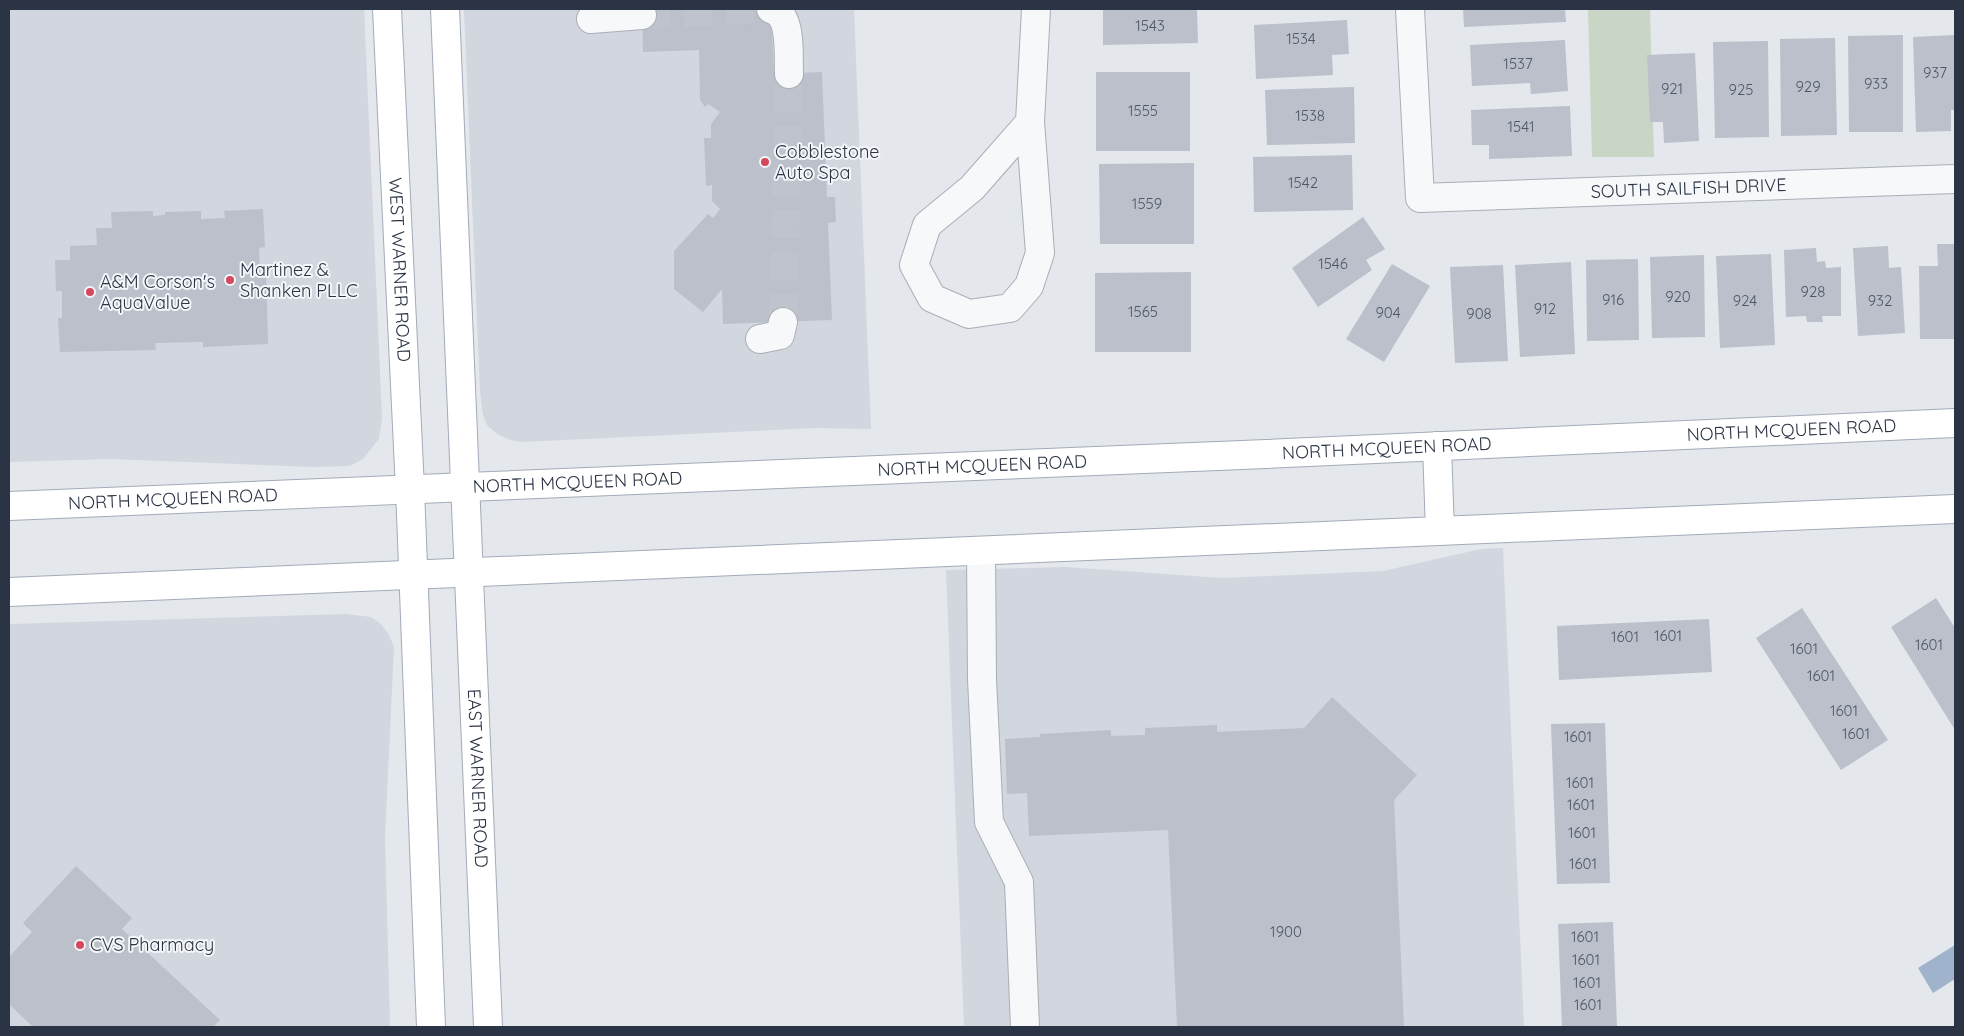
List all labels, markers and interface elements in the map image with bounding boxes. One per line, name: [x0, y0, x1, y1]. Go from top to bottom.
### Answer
house number: 1543: [1135, 16, 1165, 35]
house number: 1534: [1286, 29, 1316, 48]
house number: 1537: [1503, 54, 1533, 73]
house number: 937: [1923, 63, 1947, 82]
house number: 933: [1864, 74, 1888, 93]
house number: 929: [1795, 77, 1821, 96]
house number: 921: [1661, 79, 1683, 98]
house number: 925: [1729, 80, 1753, 99]
house number: 1555: [1128, 101, 1158, 120]
house number: 1538: [1295, 106, 1325, 125]
house number: 1541: [1507, 117, 1535, 136]
place label: Cobblestone Auto Spa: [775, 140, 879, 184]
marker: Cobblestone Auto Spa: [759, 156, 771, 168]
house number: 1542: [1288, 173, 1318, 192]
street label: SOUTH SAILFISH DRIVE: [1590, 173, 1787, 203]
street label: WEST WARNER ROAD: [384, 177, 416, 363]
house number: 1559: [1132, 194, 1162, 213]
house number: 1546: [1318, 254, 1348, 273]
place label: Martinez & Shanken PLLC: [240, 258, 358, 302]
place label: A&M Corson's AquaValue: [100, 270, 215, 314]
marker: Martinez & Shanken PLLC: [224, 274, 236, 286]
house number: 928: [1801, 282, 1825, 301]
marker: A&M Corson's AquaValue: [84, 286, 96, 298]
house number: 920: [1665, 287, 1691, 306]
house number: 916: [1602, 290, 1624, 309]
house number: 924: [1733, 291, 1757, 310]
house number: 932: [1868, 291, 1892, 310]
house number: 912: [1534, 299, 1556, 318]
house number: 1565: [1128, 302, 1158, 321]
house number: 904: [1375, 303, 1401, 322]
house number: 908: [1466, 304, 1492, 323]
street label: NORTH MCQUEEN ROAD: [1686, 414, 1897, 446]
street label: NORTH MCQUEEN ROAD: [1282, 432, 1492, 464]
street label: NORTH MCQUEEN ROAD: [877, 449, 1087, 481]
street label: NORTH MCQUEEN ROAD: [472, 466, 683, 498]
street label: NORTH MCQUEEN ROAD: [68, 483, 278, 515]
house number: 1601: [1654, 626, 1682, 645]
house number: 1601: [1611, 627, 1639, 646]
house number: 1601: [1915, 635, 1943, 654]
house number: 1601: [1790, 639, 1818, 658]
house number: 1601: [1807, 666, 1835, 685]
street label: EAST WARNER ROAD: [463, 688, 493, 868]
house number: 1601: [1830, 701, 1858, 720]
house number: 1601: [1842, 724, 1870, 743]
house number: 1601: [1564, 727, 1592, 746]
house number: 1601: [1566, 773, 1594, 792]
house number: 1601: [1567, 795, 1595, 814]
house number: 1601: [1568, 823, 1596, 842]
house number: 1601: [1569, 854, 1597, 873]
house number: 1900: [1270, 922, 1302, 941]
house number: 1601: [1571, 927, 1599, 946]
place label: CVS Pharmacy: [90, 933, 214, 956]
marker: CVS Pharmacy: [74, 939, 86, 951]
house number: 1601: [1572, 950, 1600, 969]
house number: 1601: [1573, 973, 1601, 992]
house number: 1601: [1574, 995, 1602, 1014]

